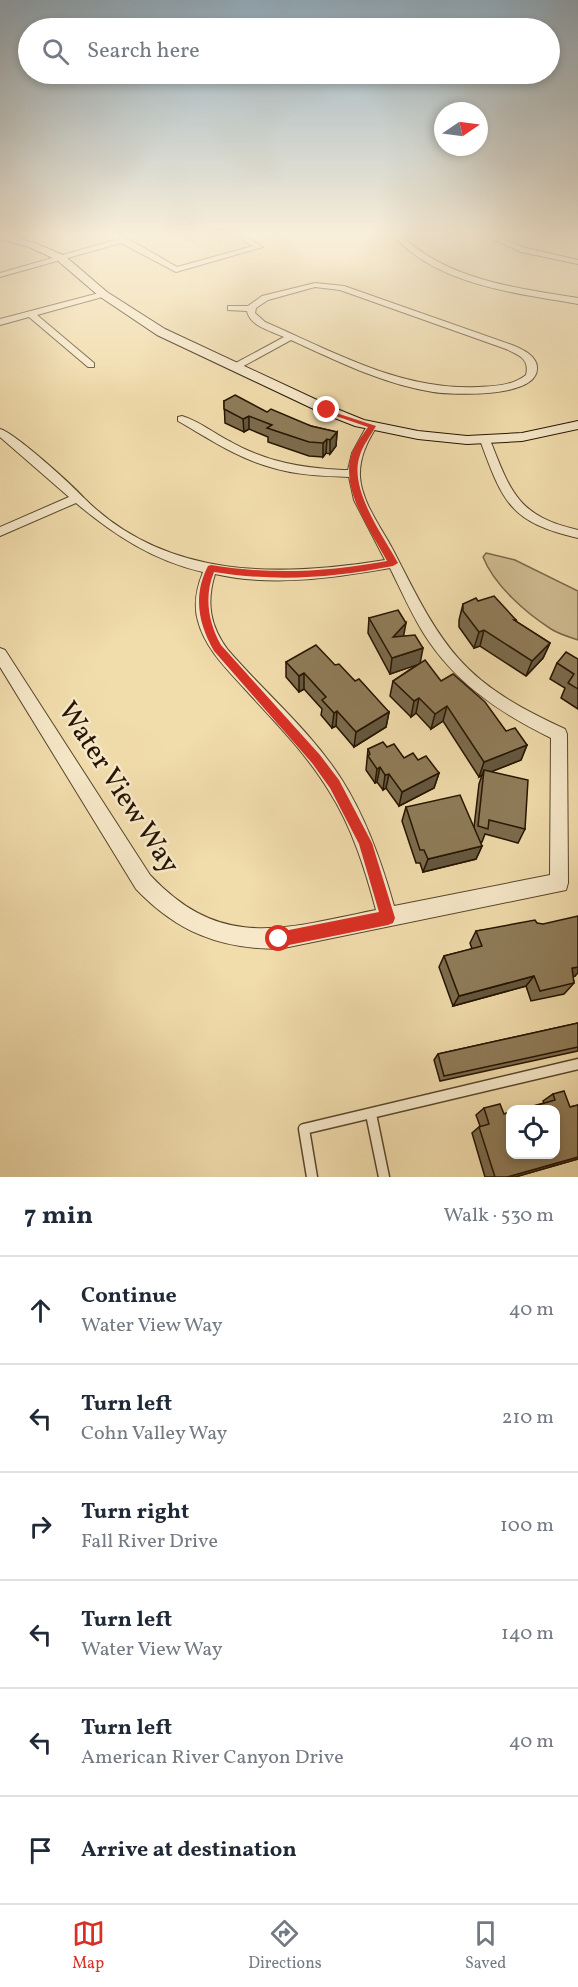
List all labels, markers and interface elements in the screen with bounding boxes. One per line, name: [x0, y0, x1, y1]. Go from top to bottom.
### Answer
search box: [18, 18, 560, 84]
icon: search: [39, 35, 72, 68]
text: Search here: [87, 36, 200, 67]
north arrow: [434, 102, 488, 156]
route end: [313, 396, 339, 422]
street label: Water View Way: [48, 694, 188, 882]
route start: [265, 925, 291, 951]
map controls: [506, 1105, 560, 1159]
button: locate: [506, 1105, 560, 1159]
text: 7 min: [24, 1198, 93, 1234]
text: Walk · 530 m: [443, 1202, 554, 1230]
text: Continue: [81, 1281, 177, 1312]
icon: ahead: [24, 1294, 57, 1327]
text: 40 m: [509, 1296, 554, 1324]
text: Water View Way: [81, 1312, 223, 1340]
text: Turn left: [81, 1389, 172, 1420]
icon: left: [24, 1402, 57, 1435]
text: 210 m: [502, 1404, 554, 1432]
text: Cohn Valley Way: [81, 1420, 227, 1448]
text: Turn right: [81, 1497, 189, 1528]
icon: right: [24, 1510, 57, 1543]
text: 100 m: [500, 1512, 554, 1540]
text: Fall River Drive: [81, 1528, 218, 1556]
text: Turn left: [81, 1605, 172, 1636]
icon: left: [24, 1618, 57, 1651]
text: 140 m: [501, 1620, 554, 1648]
text: Water View Way: [81, 1636, 223, 1664]
text: Turn left: [81, 1713, 172, 1744]
icon: left: [24, 1726, 57, 1759]
text: 40 m: [509, 1728, 554, 1756]
text: American River Canyon Drive: [81, 1744, 344, 1772]
icon: arrive: [24, 1834, 57, 1867]
text: Arrive at destination: [81, 1835, 297, 1866]
tab: Map: [72, 1917, 105, 1975]
tab: Directions: [248, 1917, 322, 1975]
tab: Saved: [465, 1917, 506, 1975]

